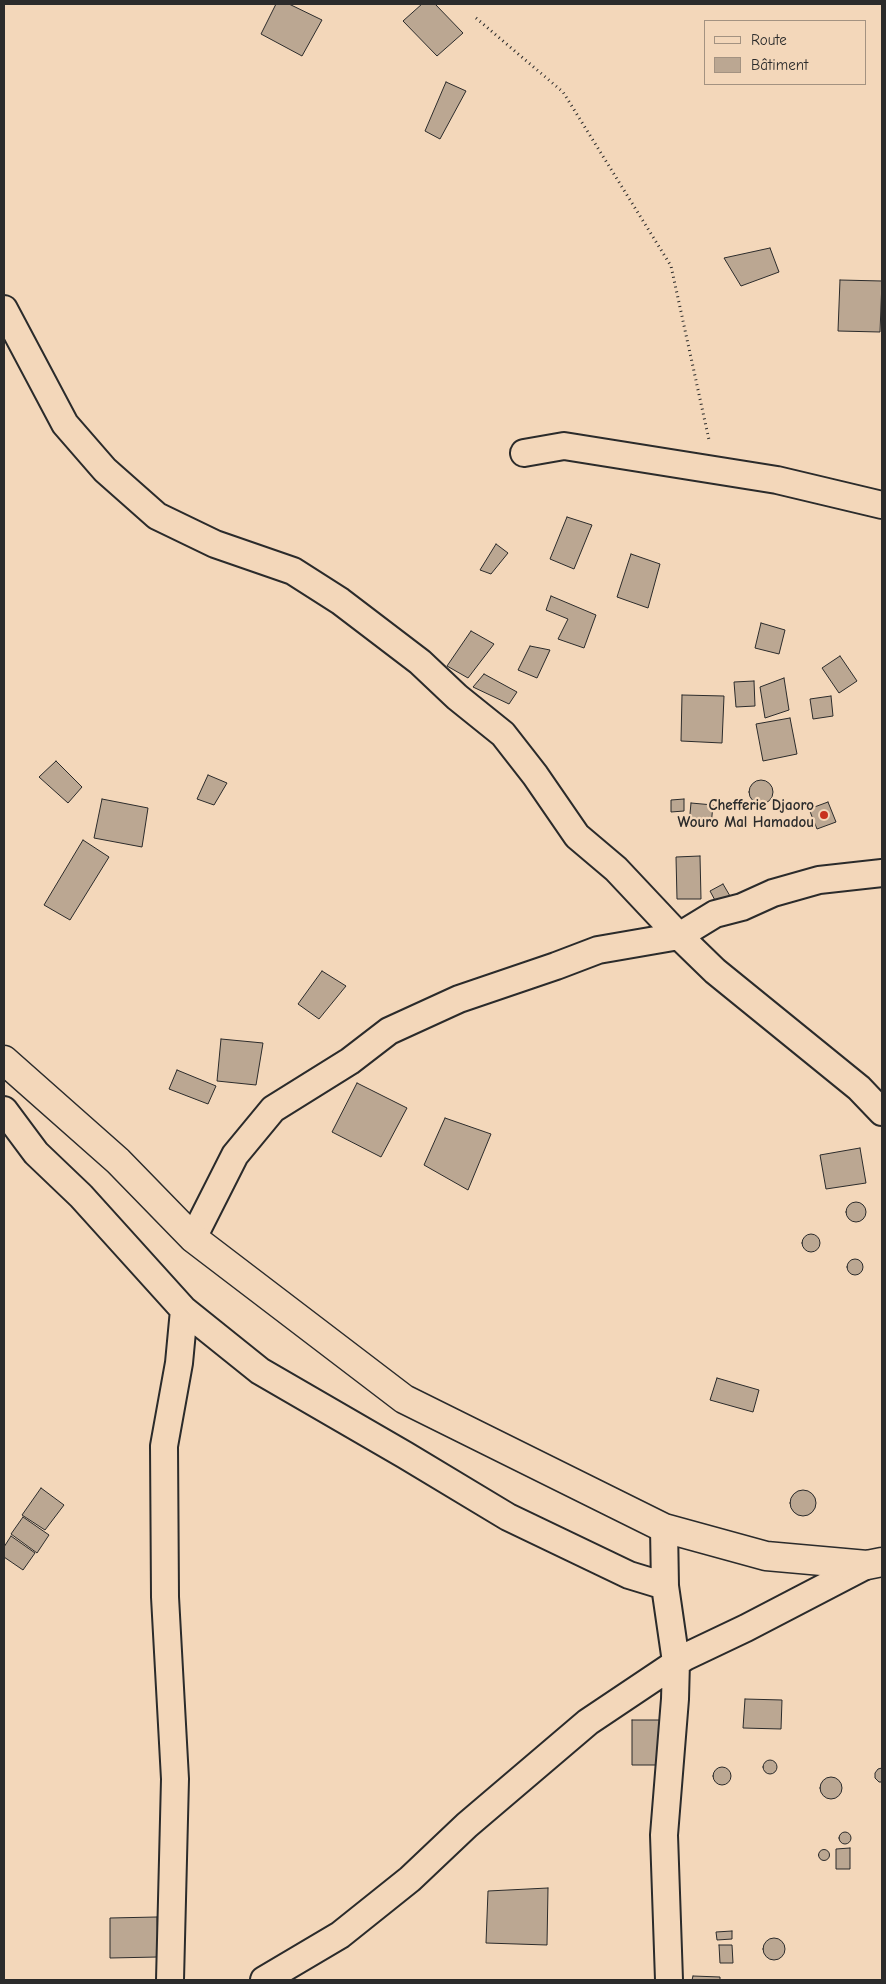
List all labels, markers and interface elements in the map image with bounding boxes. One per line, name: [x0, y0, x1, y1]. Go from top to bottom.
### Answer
legend: [704, 20, 866, 85]
text: Route: [751, 31, 787, 49]
text: Bâtiment: [751, 56, 808, 74]
place label: Chefferie Djaoro Wouro Mal Hamadou: [678, 797, 814, 832]
marker: Chefferie Djaoro Wouro Mal Hamadou: [818, 809, 830, 821]

